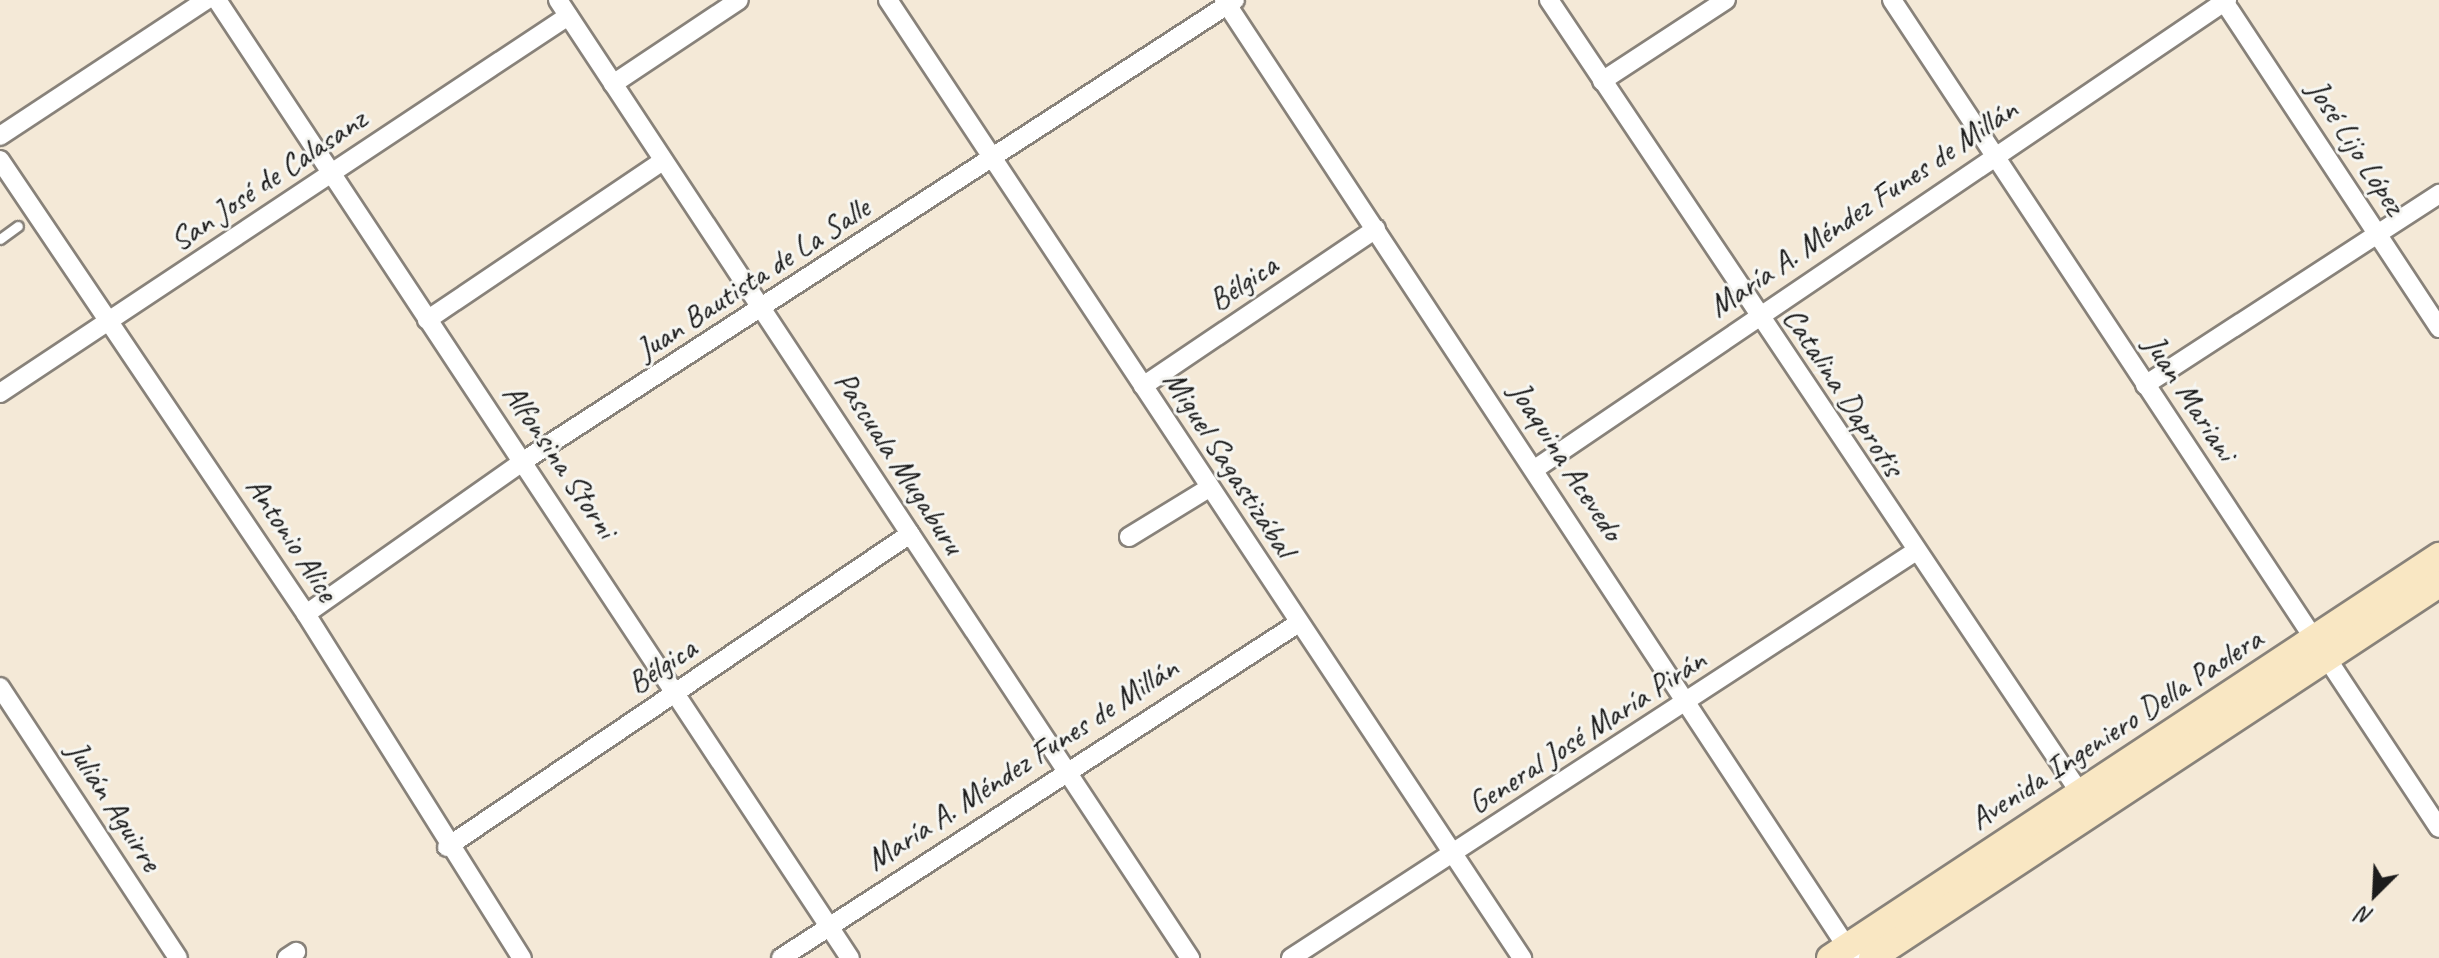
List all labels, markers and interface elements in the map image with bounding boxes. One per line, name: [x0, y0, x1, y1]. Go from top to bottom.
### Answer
street label: José Lijo López: [2298, 72, 2414, 222]
street label: María A. Méndez Funes de Millán: [1701, 90, 2025, 326]
street label: San José de Calasanz: [163, 100, 373, 260]
street label: Juan Bautista de La Salle: [627, 188, 879, 370]
street label: Bélgica: [1201, 246, 1285, 320]
street label: Catalina Daprotis: [1774, 300, 1912, 484]
street label: Juan Mariani: [2135, 327, 2245, 469]
street label: Miguel Sagastizábal: [1155, 364, 1303, 564]
street label: Pascuala Mugaburu: [826, 365, 972, 561]
street label: Joaquina Acevedo: [1501, 375, 1631, 547]
street label: Alfonsina Storni: [494, 376, 626, 546]
street label: Antonio Alice: [238, 470, 346, 608]
street label: Avenida Ingeniero Della Paolera: [1962, 620, 2270, 838]
street label: Bélgica: [620, 629, 704, 703]
street label: General José María Pirán: [1461, 641, 1713, 823]
street label: María A. Méndez Funes de Millán: [859, 649, 1185, 879]
street label: Julián Aguirre: [58, 734, 170, 878]
north arrow: [2335, 854, 2415, 934]
text: N: [2353, 900, 2377, 931]

